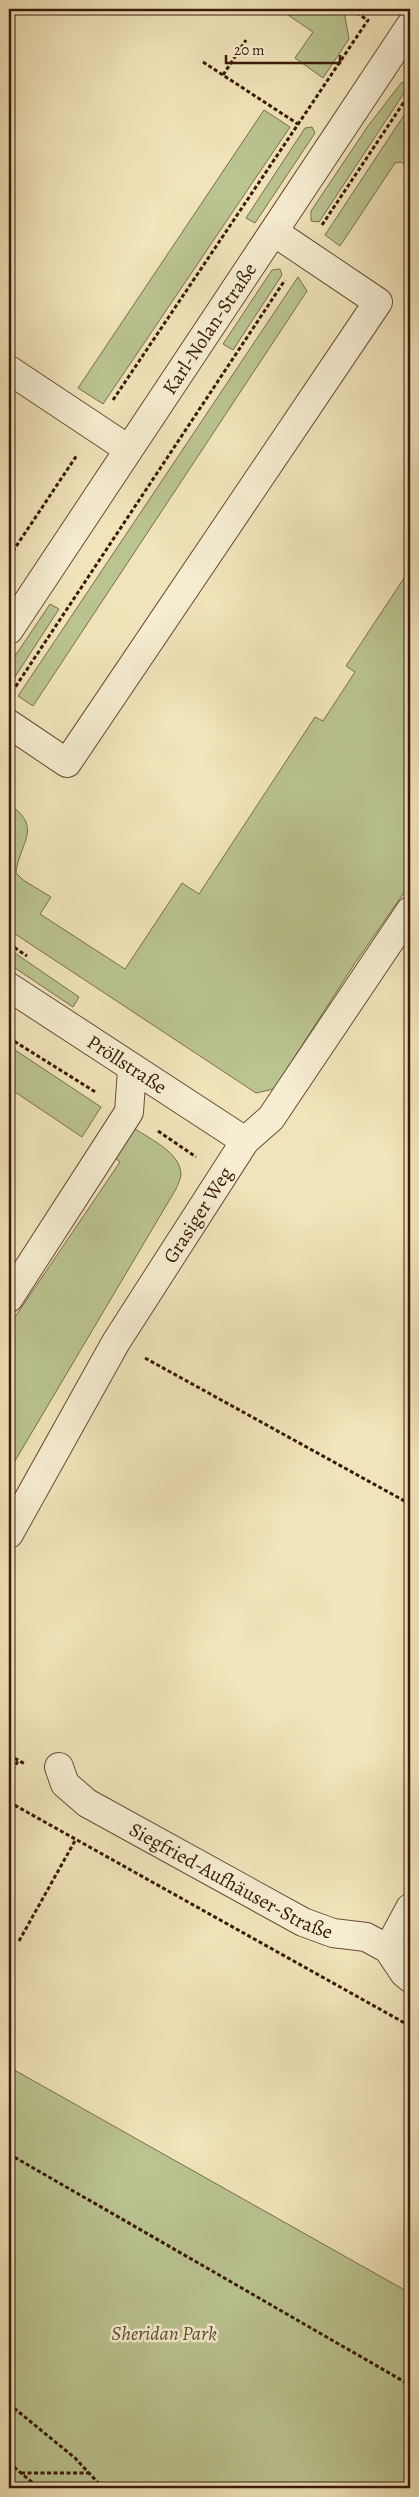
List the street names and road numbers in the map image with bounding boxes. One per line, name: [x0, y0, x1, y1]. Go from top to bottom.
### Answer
street label: Karl-Nolan-Straße: [156, 257, 263, 400]
street label: Pröllstraße: [82, 1028, 172, 1100]
street label: Grasiger Weg: [157, 1161, 239, 1268]
street label: Siegfried-Aufhäuser-Straße: [125, 1815, 337, 1945]

